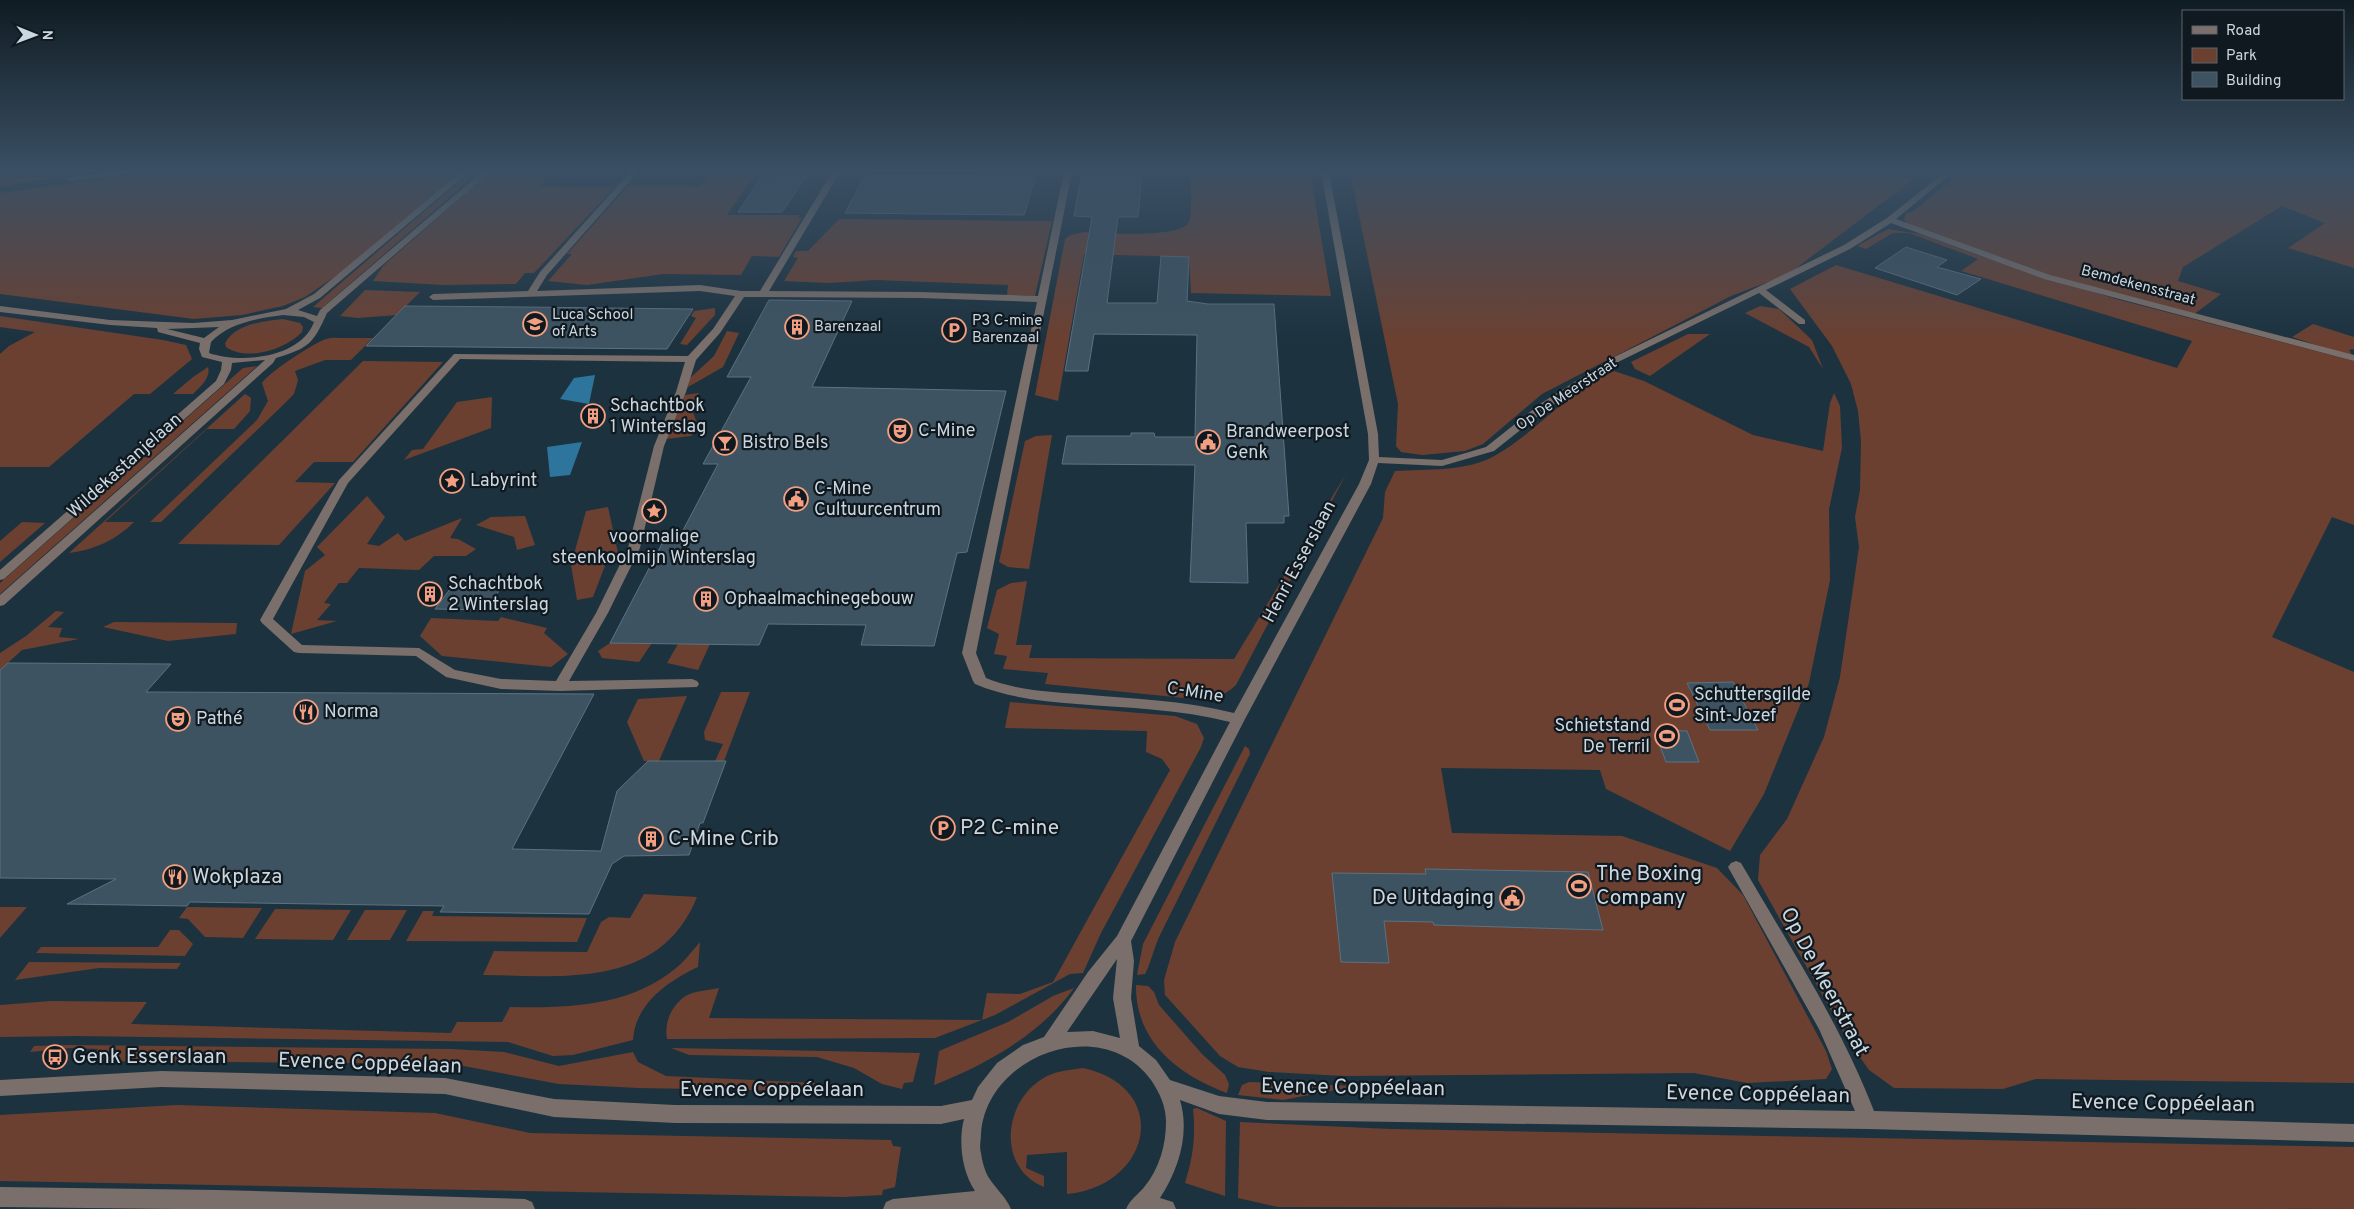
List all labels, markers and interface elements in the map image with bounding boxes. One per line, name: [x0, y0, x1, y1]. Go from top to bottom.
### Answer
north arrow: [10, 10, 60, 60]
legend: [2182, 10, 2344, 100]
text: Road: [2226, 22, 2261, 41]
text: N: [38, 30, 55, 40]
text: Park: [2226, 47, 2257, 66]
text: Building: [2226, 72, 2281, 91]
street label: Bemdekensstraat: [2079, 262, 2197, 310]
place label: Luca School of Arts: [552, 306, 633, 342]
school or university icon: Luca School of Arts: [522, 311, 548, 337]
place label: P3 C-mine Barenzaal: [972, 312, 1042, 348]
building icon: Barenzaal: [784, 314, 810, 340]
parking icon: P3 C-mine Barenzaal: [941, 317, 967, 343]
place label: Barenzaal: [814, 318, 882, 337]
street label: Op De Meerstraat: [1513, 354, 1621, 436]
place label: Schachtbok 1 Winterslag: [610, 395, 706, 439]
building icon: Schachtbok 1 Winterslag: [580, 403, 606, 429]
street label: Wildekastanjelaan: [63, 408, 187, 524]
theatre icon: C-Mine: [887, 418, 913, 444]
place label: C-Mine: [918, 420, 976, 443]
place label: Brandweerpost Genk: [1226, 421, 1350, 465]
public building icon: Brandweerpost Genk: [1195, 429, 1221, 455]
bar icon: Bistro Bels: [712, 430, 738, 456]
place label: Bistro Bels: [742, 432, 828, 455]
place icon: Labyrint: [439, 468, 465, 494]
place label: Labyrint: [470, 470, 537, 493]
place label: C-Mine Cultuurcentrum: [814, 478, 941, 522]
public building icon: C-Mine Cultuurcentrum: [783, 486, 809, 512]
street label: Henri Esserslaan: [1258, 497, 1342, 627]
place icon: voormalige steenkoolmijn Winterslag: [641, 498, 667, 524]
place label: voormalige steenkoolmijn Winterslag: [552, 526, 756, 570]
place label: Schachtbok 2 Winterslag: [448, 573, 549, 617]
building icon: Schachtbok 2 Winterslag: [417, 581, 443, 607]
building icon: Ophaalmachinegebouw: [693, 586, 719, 612]
place label: Ophaalmachinegebouw: [724, 588, 914, 611]
street label: C-Mine: [1165, 677, 1225, 709]
place label: Schuttersgilde Sint-Jozef: [1694, 684, 1811, 728]
sports icon: Schuttersgilde Sint-Jozef: [1664, 692, 1690, 718]
restaurant icon: Norma: [293, 699, 319, 725]
place label: Norma: [324, 701, 378, 724]
theatre icon: Pathé: [165, 706, 191, 732]
place label: Pathé: [196, 708, 243, 731]
place label: Schietstand De Terril: [1555, 715, 1650, 759]
sports icon: Schietstand De Terril: [1654, 723, 1680, 749]
parking icon: P2 C-mine: [930, 815, 956, 841]
place label: P2 C-mine: [960, 815, 1059, 842]
building icon: C-Mine Crib: [638, 826, 664, 852]
place label: C-Mine Crib: [668, 826, 779, 853]
place label: The Boxing Company: [1596, 861, 1702, 912]
restaurant icon: Wokplaza: [162, 864, 188, 890]
place label: Wokplaza: [192, 864, 282, 891]
sports icon: The Boxing Company: [1566, 873, 1592, 899]
place label: De Uitdaging: [1372, 885, 1494, 912]
public building icon: De Uitdaging: [1499, 885, 1525, 911]
street label: Op De Meerstraat: [1773, 903, 1875, 1061]
bus stop icon: Genk Esserslaan: [42, 1044, 68, 1070]
place label: Genk Esserslaan: [72, 1044, 227, 1071]
street label: Evence Coppéelaan: [277, 1047, 463, 1081]
street label: Evence Coppéelaan: [1261, 1073, 1445, 1103]
street label: Evence Coppéelaan: [680, 1077, 864, 1104]
street label: Evence Coppéelaan: [1666, 1080, 1850, 1110]
street label: Evence Coppéelaan: [2071, 1089, 2255, 1119]

